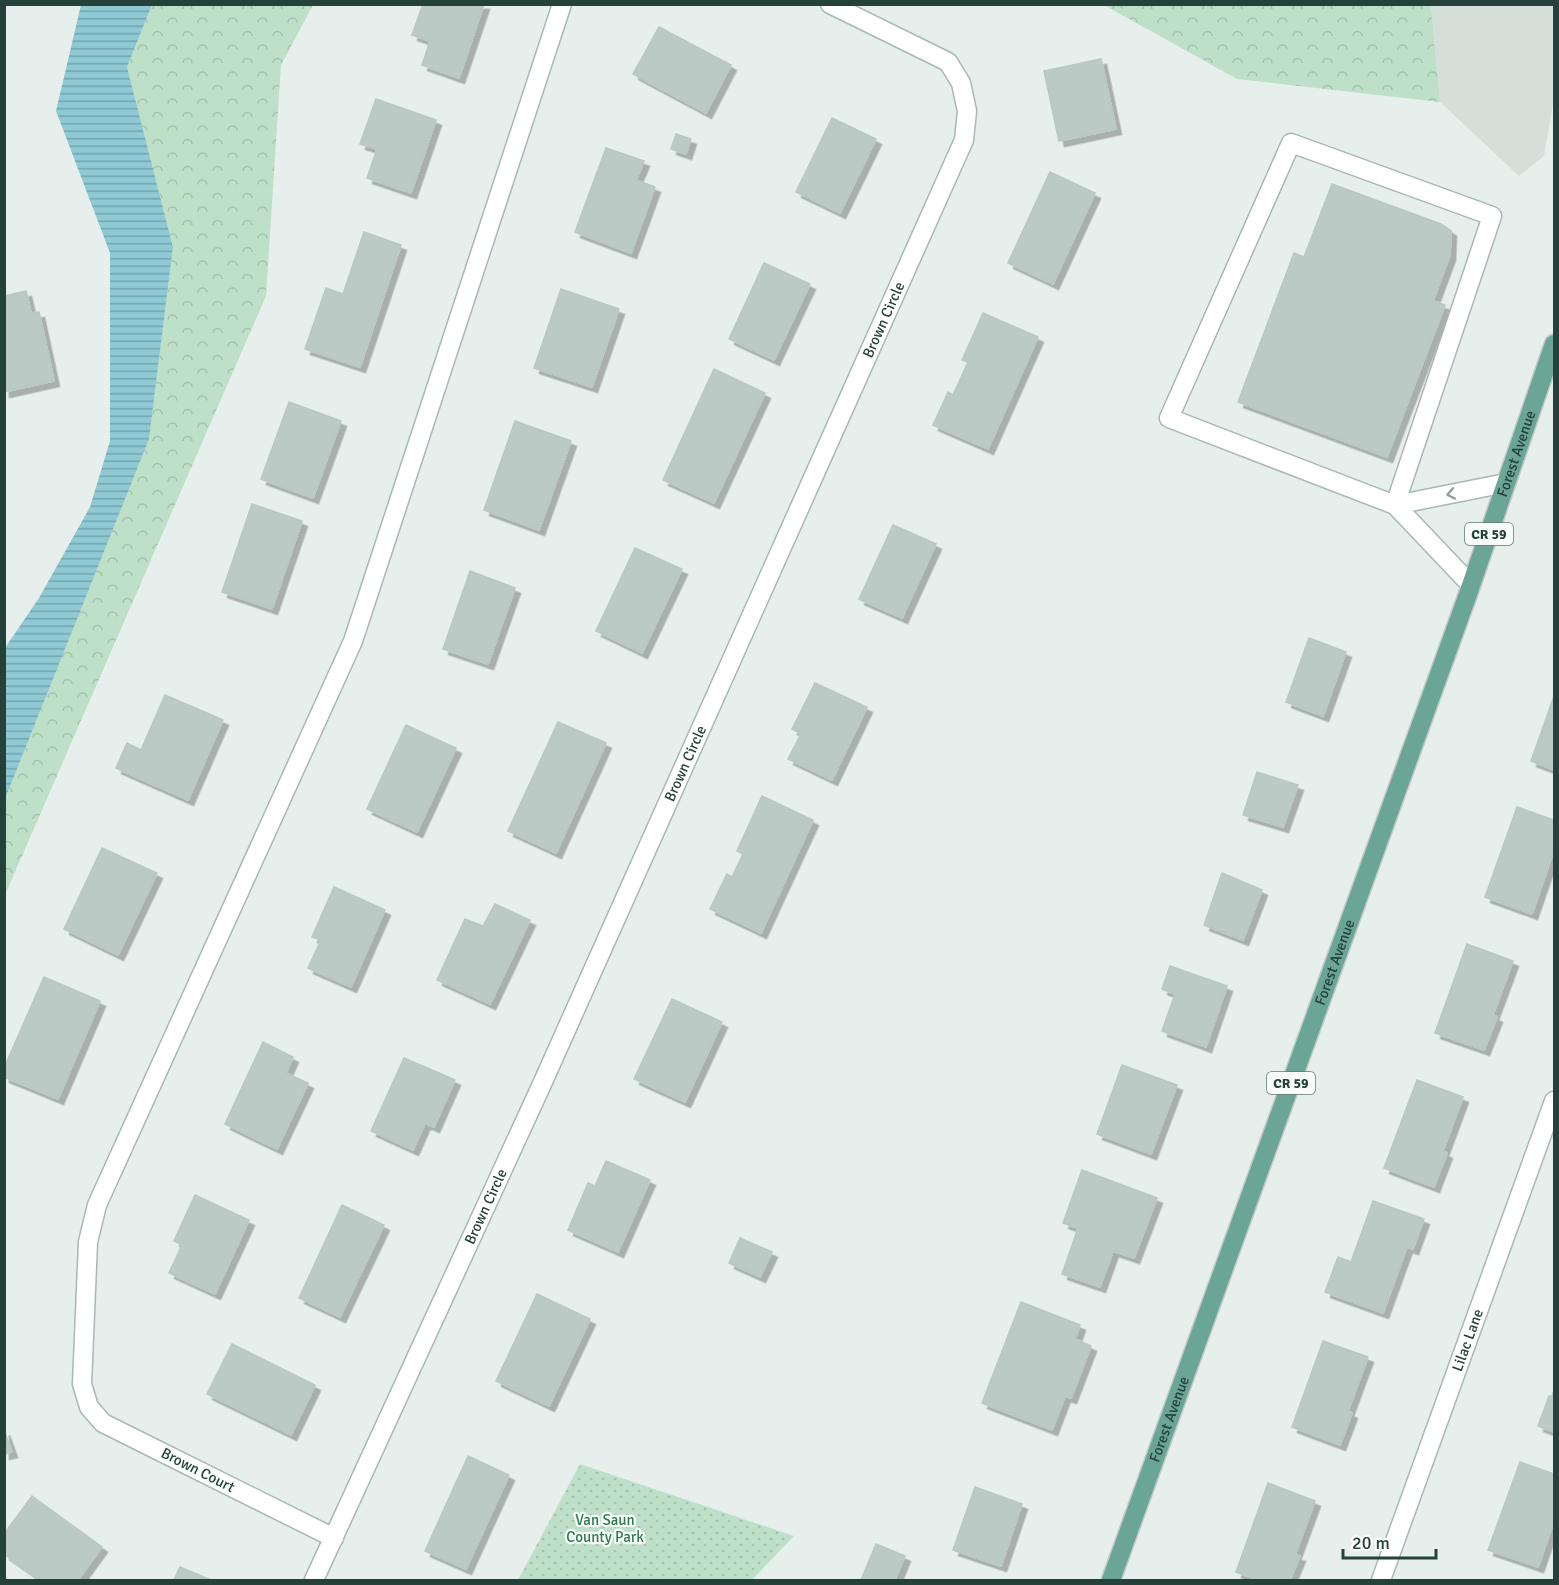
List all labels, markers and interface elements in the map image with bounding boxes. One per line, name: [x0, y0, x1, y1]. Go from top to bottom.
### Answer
street label: Brown Circle: [859, 279, 908, 361]
street label: Forest Avenue: [1493, 408, 1539, 499]
one-way arrow: [1446, 487, 1456, 500]
road number: CR 59: [1465, 523, 1513, 545]
street label: Brown Circle: [660, 723, 710, 804]
street label: Forest Avenue: [1311, 917, 1359, 1008]
road number: CR 59: [1267, 1072, 1315, 1094]
street label: Brown Circle: [460, 1166, 511, 1247]
street label: Lilac Lane: [1448, 1307, 1487, 1374]
street label: Forest Avenue: [1145, 1374, 1193, 1465]
street label: Brown Court: [158, 1444, 238, 1496]
park label: Van Saun County Park: [566, 1511, 644, 1546]
scale bar: [1343, 1522, 1436, 1560]
text: 20 m: [1352, 1532, 1390, 1554]

